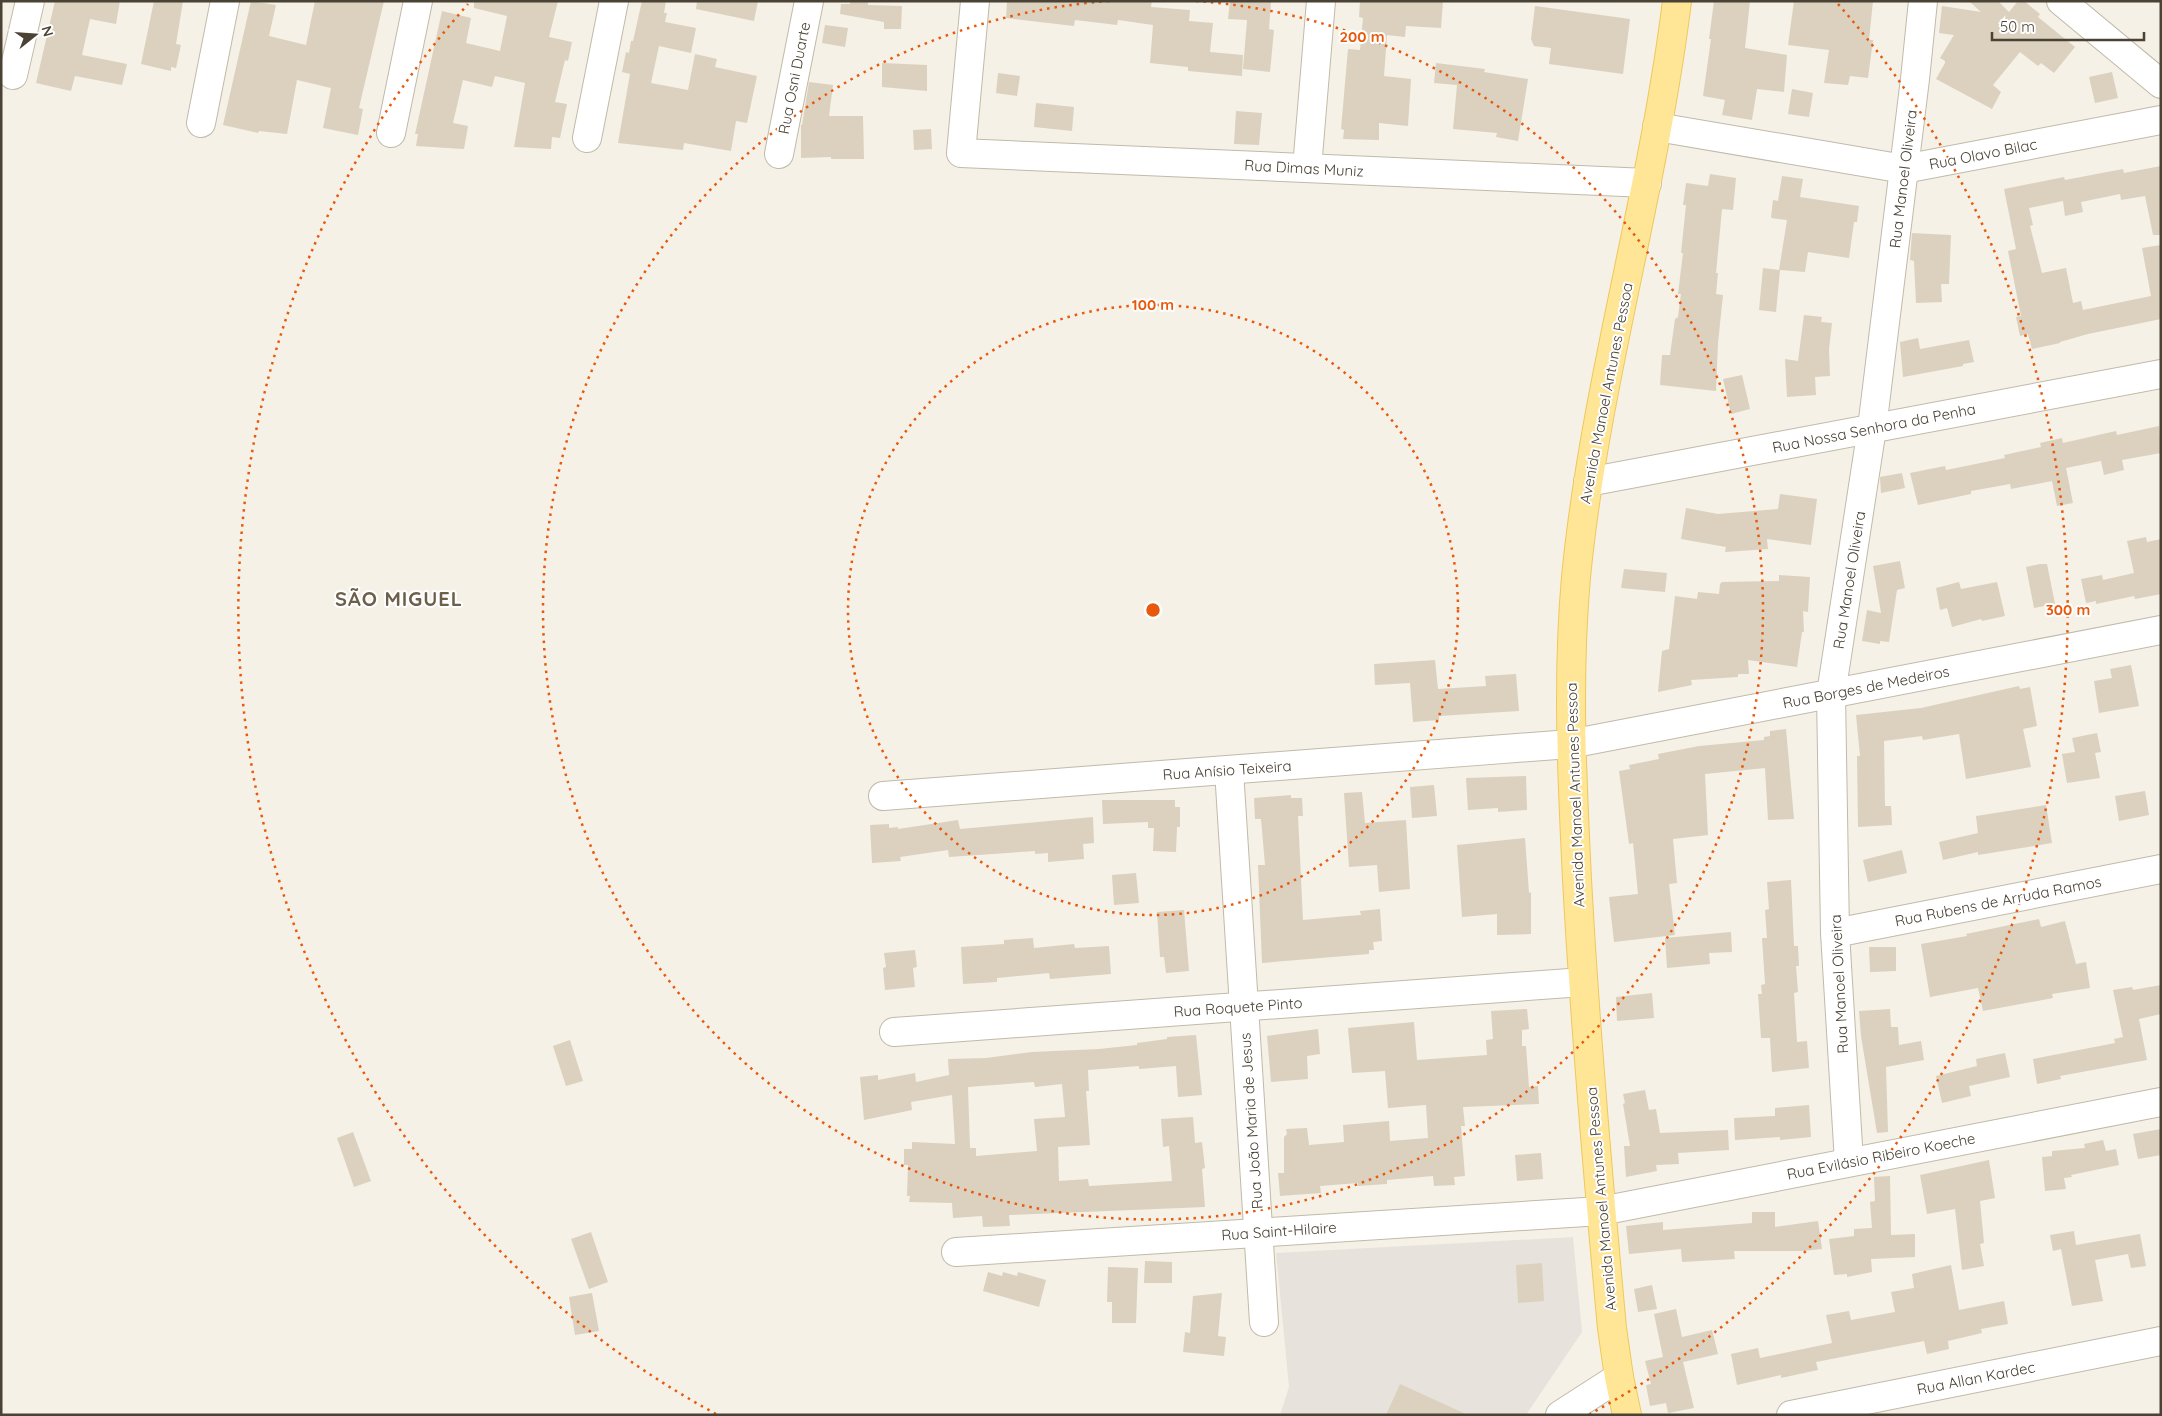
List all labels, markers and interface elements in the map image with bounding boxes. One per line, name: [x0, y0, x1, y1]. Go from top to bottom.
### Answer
north arrow: [10, 10, 60, 60]
scale bar: [1992, 10, 2144, 42]
text: 50 m: [2000, 17, 2035, 36]
street label: Rua Osni Duarte: [774, 20, 814, 136]
text: N: [37, 24, 58, 39]
text: 200 m: [1340, 27, 1385, 46]
street label: Rua Manoel Oliveira: [1885, 109, 1921, 249]
street label: Rua Olavo Bilac: [1927, 134, 2039, 174]
street label: Rua Dimas Muniz: [1244, 155, 1364, 181]
street label: Avenida Manoel Antunes Pessoa: [1575, 281, 1637, 505]
text: 100 m: [1132, 295, 1174, 314]
street label: Rua Nossa Senhora da Penha: [1771, 399, 1977, 457]
street label: Rua Manoel Oliveira: [1829, 510, 1869, 650]
district label: SÃO MIGUEL: [335, 586, 463, 611]
text: 300 m: [2046, 600, 2090, 619]
centre of rings: [1144, 601, 1162, 619]
street label: Rua Borges de Medeiros: [1781, 662, 1951, 712]
street label: Avenida Manoel Antunes Pessoa: [1562, 682, 1588, 908]
street label: Rua Anísio Teixeira: [1162, 756, 1292, 784]
street label: Rua Rubens de Arruda Ramos: [1893, 872, 2103, 930]
street label: Rua Manoel Oliveira: [1826, 914, 1852, 1054]
street label: Rua Roquete Pinto: [1173, 993, 1303, 1021]
street label: Rua João Maria de Jesus: [1235, 1032, 1267, 1210]
street label: Avenida Manoel Antunes Pessoa: [1582, 1086, 1620, 1312]
street label: Rua Evilásio Ribeiro Koeche: [1785, 1128, 1977, 1184]
street label: Rua Saint-Hilaire: [1221, 1217, 1337, 1245]
street label: Rua Allan Kardec: [1915, 1357, 2037, 1399]

